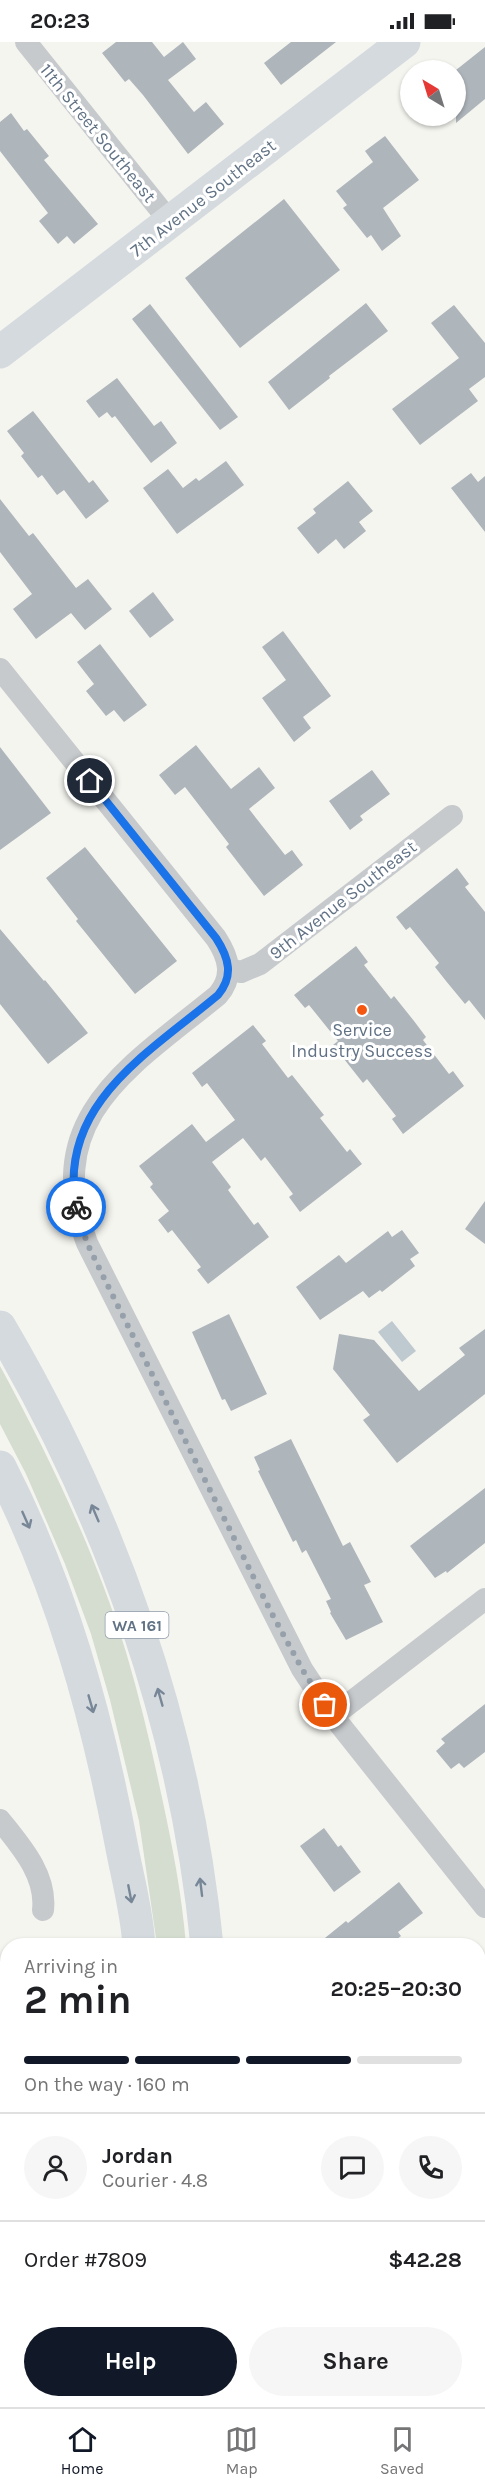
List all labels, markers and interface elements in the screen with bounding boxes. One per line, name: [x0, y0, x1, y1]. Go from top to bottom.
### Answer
text: 20:23: [30, 8, 90, 34]
street label: 11th Street Southeast: [35, 59, 161, 207]
north arrow: [400, 60, 466, 126]
map controls: [400, 60, 466, 126]
street label: 7th Avenue Southeast: [126, 134, 280, 262]
pin: [64, 755, 115, 806]
icon: home: [73, 764, 106, 797]
street label: 9th Avenue Southeast: [265, 836, 421, 964]
marker: Service Industry Success: [355, 1003, 369, 1017]
place label: Service Industry Success: [291, 1019, 433, 1062]
courier: [46, 1177, 106, 1237]
icon: bike: [60, 1191, 93, 1224]
one-way arrow: [89, 1505, 100, 1523]
one-way arrow: [21, 1510, 32, 1528]
road number: WA 161: [106, 1612, 168, 1638]
pin: [299, 1679, 350, 1730]
one-way arrow: [154, 1688, 165, 1707]
icon: bag: [308, 1688, 341, 1721]
one-way arrow: [86, 1694, 97, 1713]
one-way arrow: [195, 1878, 206, 1898]
one-way arrow: [125, 1884, 136, 1904]
text: Arriving in: [24, 1955, 118, 1978]
text: 20:25–20:30: [330, 1976, 462, 2002]
text: 2 min: [24, 1977, 132, 2023]
text: On the way · 160 m: [24, 2073, 190, 2096]
button: person: [24, 2136, 87, 2199]
button: chat: [321, 2136, 384, 2199]
button: phone: [399, 2136, 462, 2199]
text: Jordan: [102, 2143, 173, 2169]
text: Courier · 4.8: [102, 2169, 208, 2192]
text: Order #7809: [24, 2247, 147, 2273]
text: $42.28: [388, 2247, 462, 2273]
button: Help: [24, 2327, 237, 2396]
button: Share: [249, 2327, 462, 2396]
tab: Home: [61, 2423, 103, 2478]
tab: Map: [225, 2423, 258, 2478]
tab: Saved: [380, 2423, 424, 2478]

